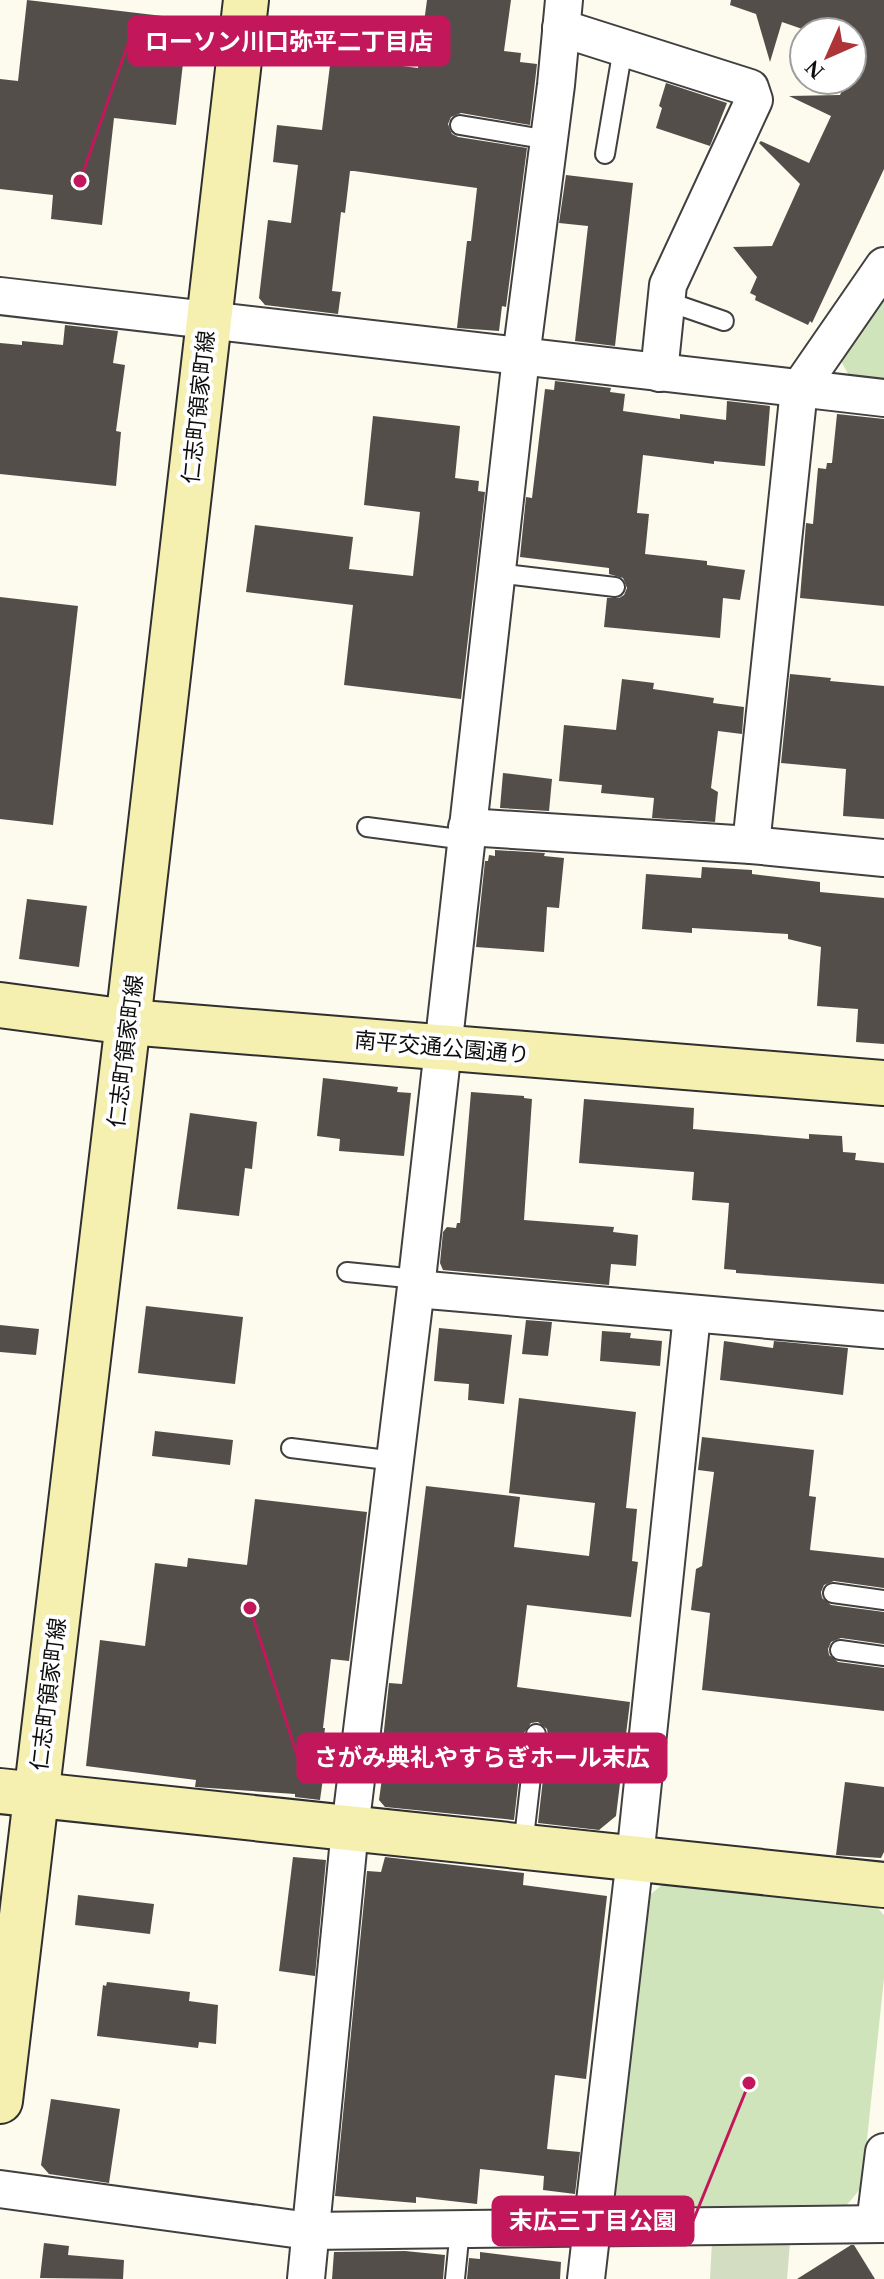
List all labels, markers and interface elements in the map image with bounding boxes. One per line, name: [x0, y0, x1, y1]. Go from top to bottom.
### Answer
north arrow: [788, 16, 868, 96]
callout: ローソン川口弥平二丁目店: [129, 17, 449, 65]
text: ローソン川口弥平二丁目店: [145, 29, 433, 55]
text: N: [800, 55, 829, 84]
street label: 仁志町領家町線: [178, 329, 219, 485]
street label: 仁志町領家町線: [104, 973, 147, 1129]
street label: 南平交通公園通り: [353, 1027, 531, 1068]
street label: 仁志町領家町線: [27, 1616, 70, 1772]
callout: さがみ典礼やすらぎホール末広: [298, 1734, 666, 1782]
text: さがみ典礼やすらぎホール末広: [314, 1745, 650, 1771]
callout: 末広三丁目公園: [493, 2197, 693, 2245]
text: 末広三丁目公園: [509, 2208, 677, 2234]

